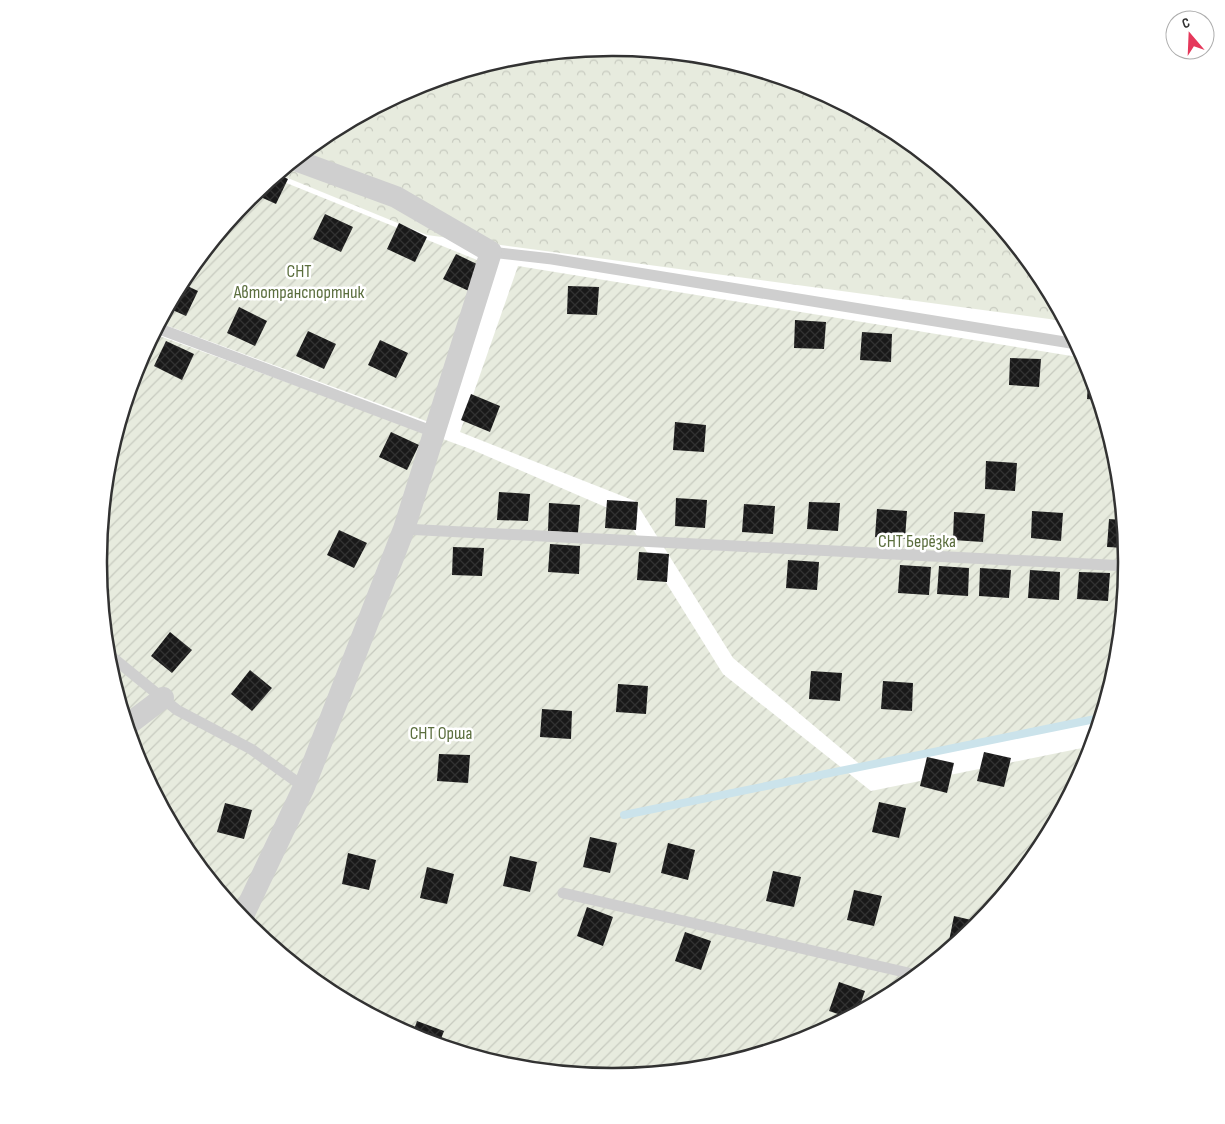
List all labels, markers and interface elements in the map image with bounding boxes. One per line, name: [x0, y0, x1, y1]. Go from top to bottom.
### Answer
north arrow: [1165, 10, 1215, 60]
text: С: [1180, 14, 1192, 32]
park label: СНТ Автотранспортник: [233, 261, 365, 303]
park label: СНТ Берёзка: [878, 531, 956, 552]
park label: СНТ Орша: [410, 723, 472, 744]

